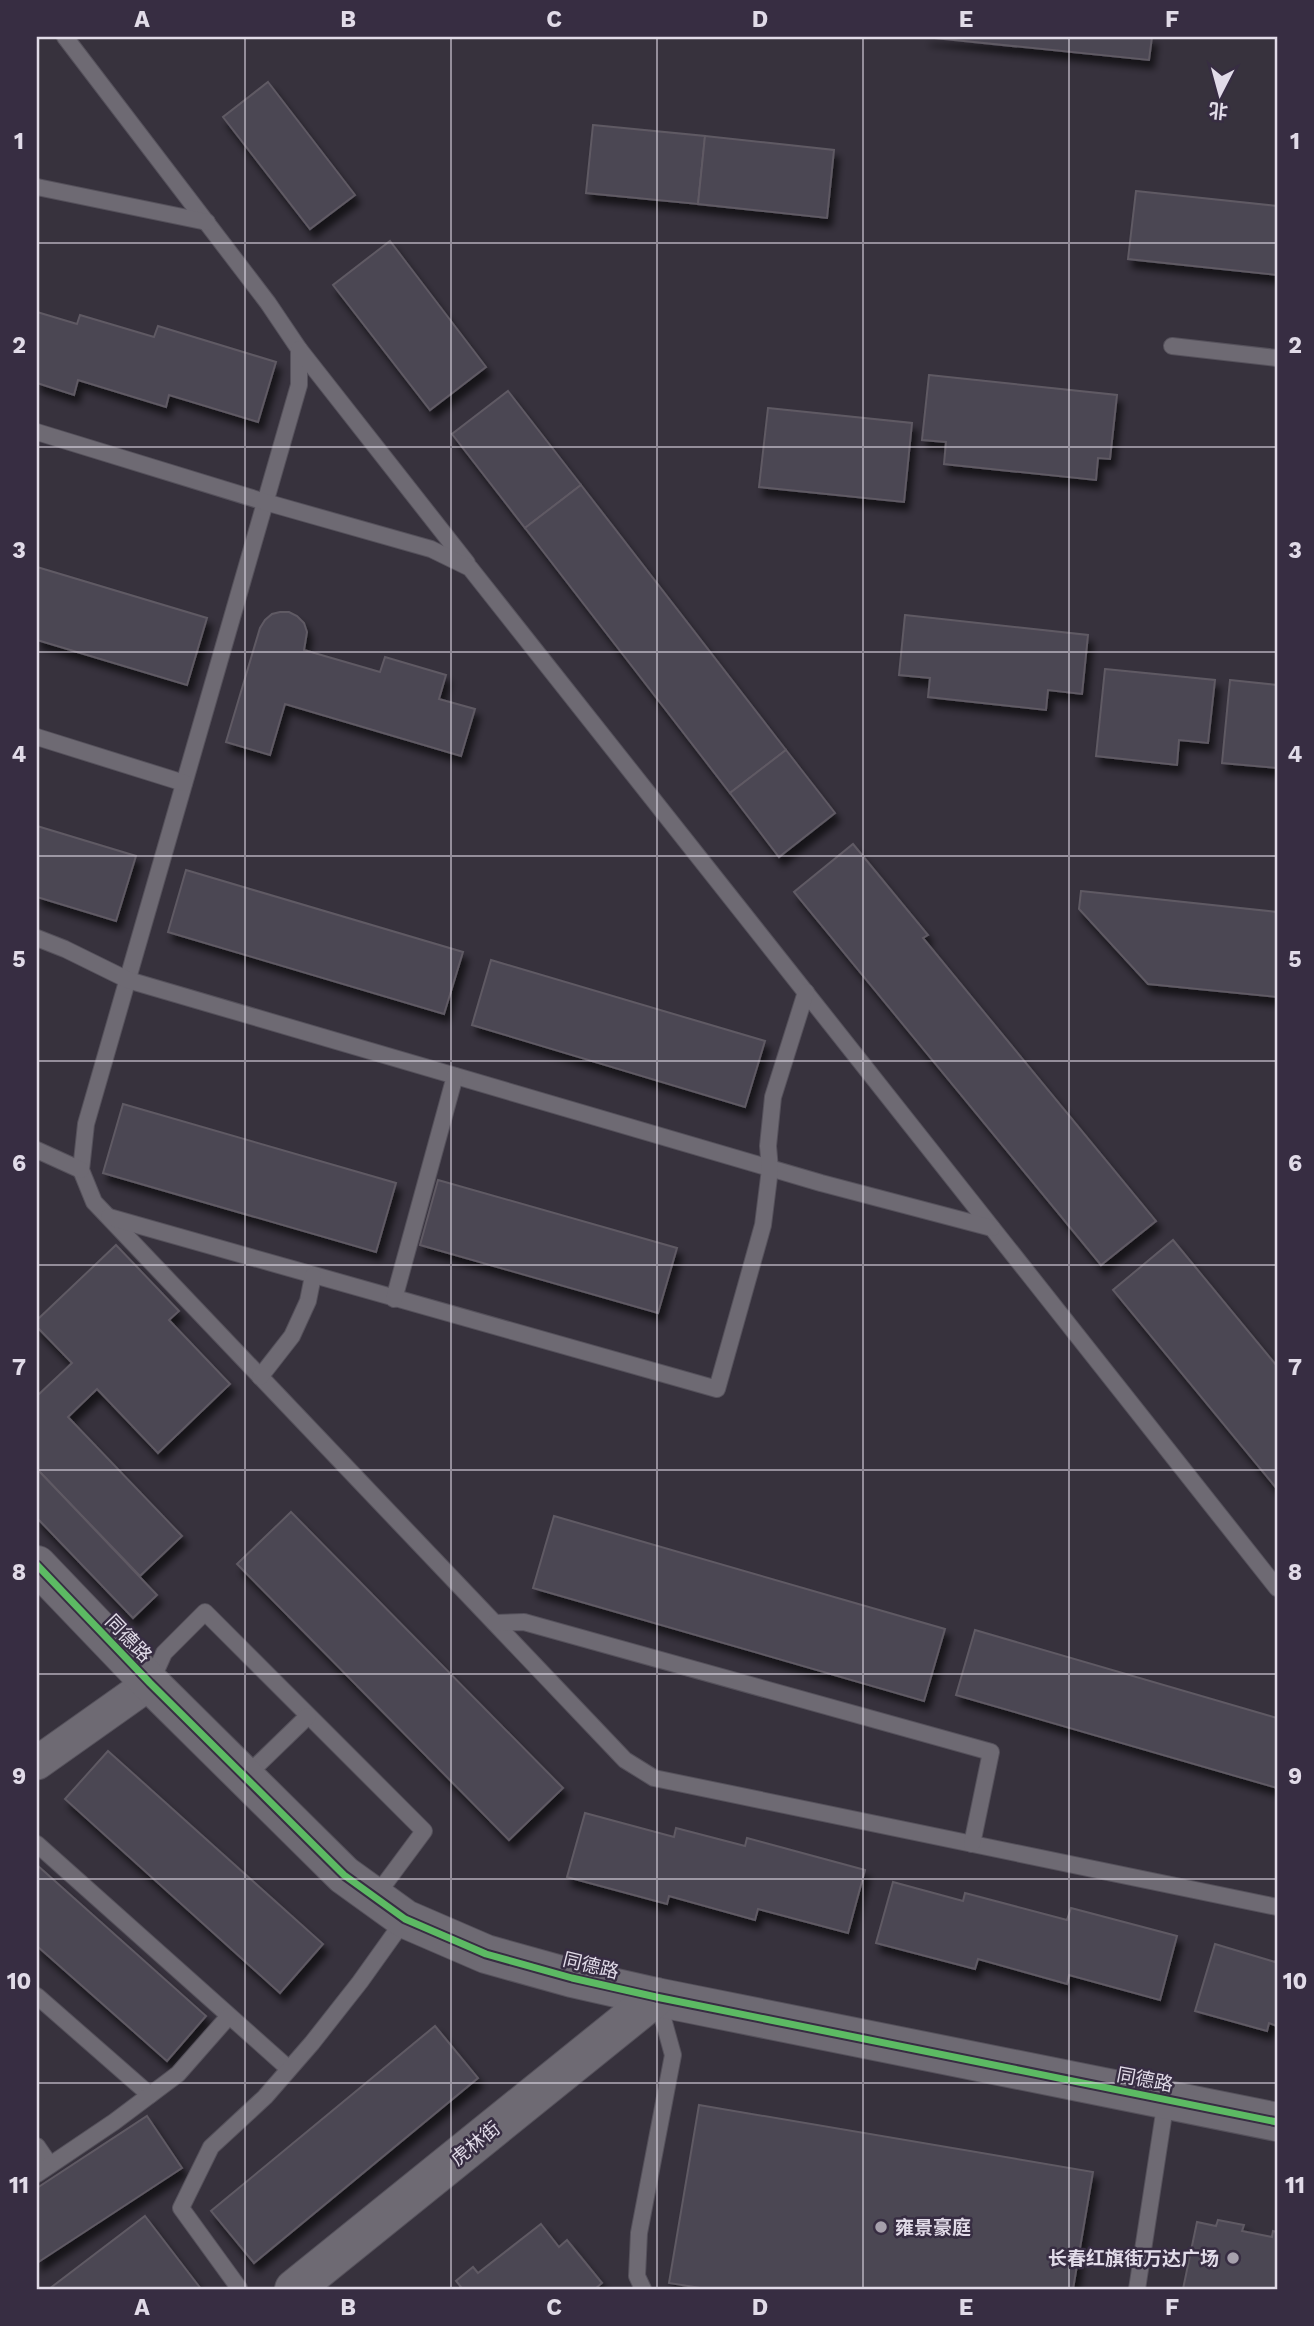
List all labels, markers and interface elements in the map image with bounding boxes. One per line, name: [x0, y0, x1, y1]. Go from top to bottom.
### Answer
text: A: [134, 6, 150, 33]
text: B: [340, 6, 356, 33]
text: C: [546, 6, 562, 33]
text: D: [752, 6, 768, 33]
text: E: [959, 6, 973, 33]
text: F: [1165, 6, 1179, 33]
north arrow: [1184, 60, 1254, 130]
text: 北: [1208, 98, 1229, 123]
text: 1: [14, 128, 24, 155]
text: 1: [1290, 128, 1300, 155]
text: 2: [12, 332, 26, 359]
text: 2: [1288, 332, 1302, 359]
text: 3: [12, 537, 26, 564]
text: 3: [1288, 537, 1302, 564]
text: 4: [12, 741, 27, 768]
text: 4: [1288, 741, 1303, 768]
text: 5: [12, 946, 26, 973]
text: 5: [1288, 946, 1302, 973]
text: 6: [12, 1150, 26, 1177]
text: 6: [1288, 1150, 1302, 1177]
text: 7: [12, 1354, 26, 1381]
text: 7: [1288, 1354, 1302, 1381]
text: 8: [12, 1559, 26, 1586]
text: 8: [1288, 1559, 1302, 1586]
street label: 同德路: [101, 1610, 157, 1667]
text: 9: [12, 1763, 26, 1790]
text: 9: [1288, 1763, 1302, 1790]
street label: 同德路: [560, 1947, 621, 1984]
text: 10: [7, 1968, 31, 1995]
text: 10: [1283, 1968, 1307, 1995]
street label: 同德路: [1115, 2063, 1175, 2096]
street label: 虎林街: [446, 2117, 505, 2170]
text: 11: [9, 2172, 29, 2199]
text: 11: [1285, 2172, 1305, 2199]
place label: 雍景豪庭: [895, 2216, 971, 2239]
marker: 雍景豪庭: [873, 2219, 889, 2235]
place label: 长春红旗街万达广场: [1048, 2247, 1219, 2270]
marker: 长春红旗街万达广场: [1225, 2250, 1241, 2266]
text: A: [134, 2294, 150, 2321]
text: B: [340, 2294, 356, 2321]
text: C: [546, 2294, 562, 2321]
text: D: [752, 2294, 768, 2321]
text: E: [959, 2294, 973, 2321]
text: F: [1165, 2294, 1179, 2321]

